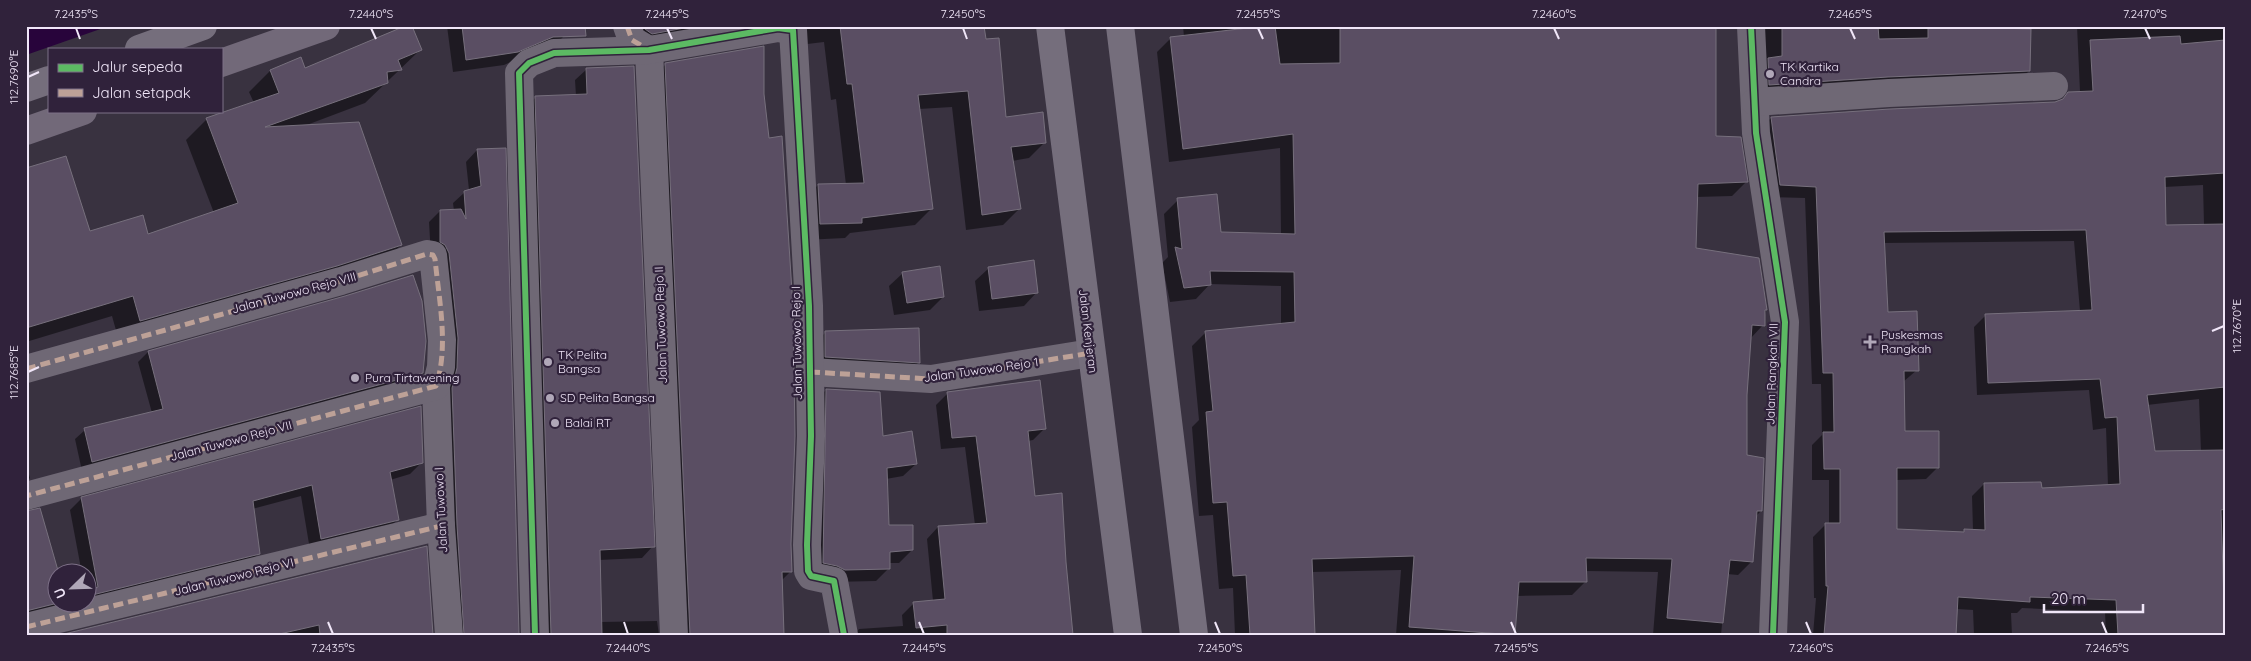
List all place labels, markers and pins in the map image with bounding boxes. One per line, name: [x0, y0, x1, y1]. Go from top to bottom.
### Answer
place label: TK Kartika Candra: [1780, 59, 1839, 88]
marker: TK Kartika Candra: [1764, 68, 1776, 80]
place label: Puskesmas Rangkah: [1881, 327, 1943, 356]
marker: Puskesmas Rangkah: [1863, 335, 1877, 349]
place label: TK Pelita Bangsa: [558, 347, 607, 376]
marker: TK Pelita Bangsa: [542, 356, 554, 368]
place label: Pura Tirtawening: [365, 370, 459, 385]
marker: Pura Tirtawening: [349, 372, 361, 384]
place label: SD Pelita Bangsa: [560, 390, 655, 405]
marker: SD Pelita Bangsa: [544, 392, 556, 404]
place label: Balai RT: [565, 415, 611, 430]
marker: Balai RT: [549, 417, 561, 429]

